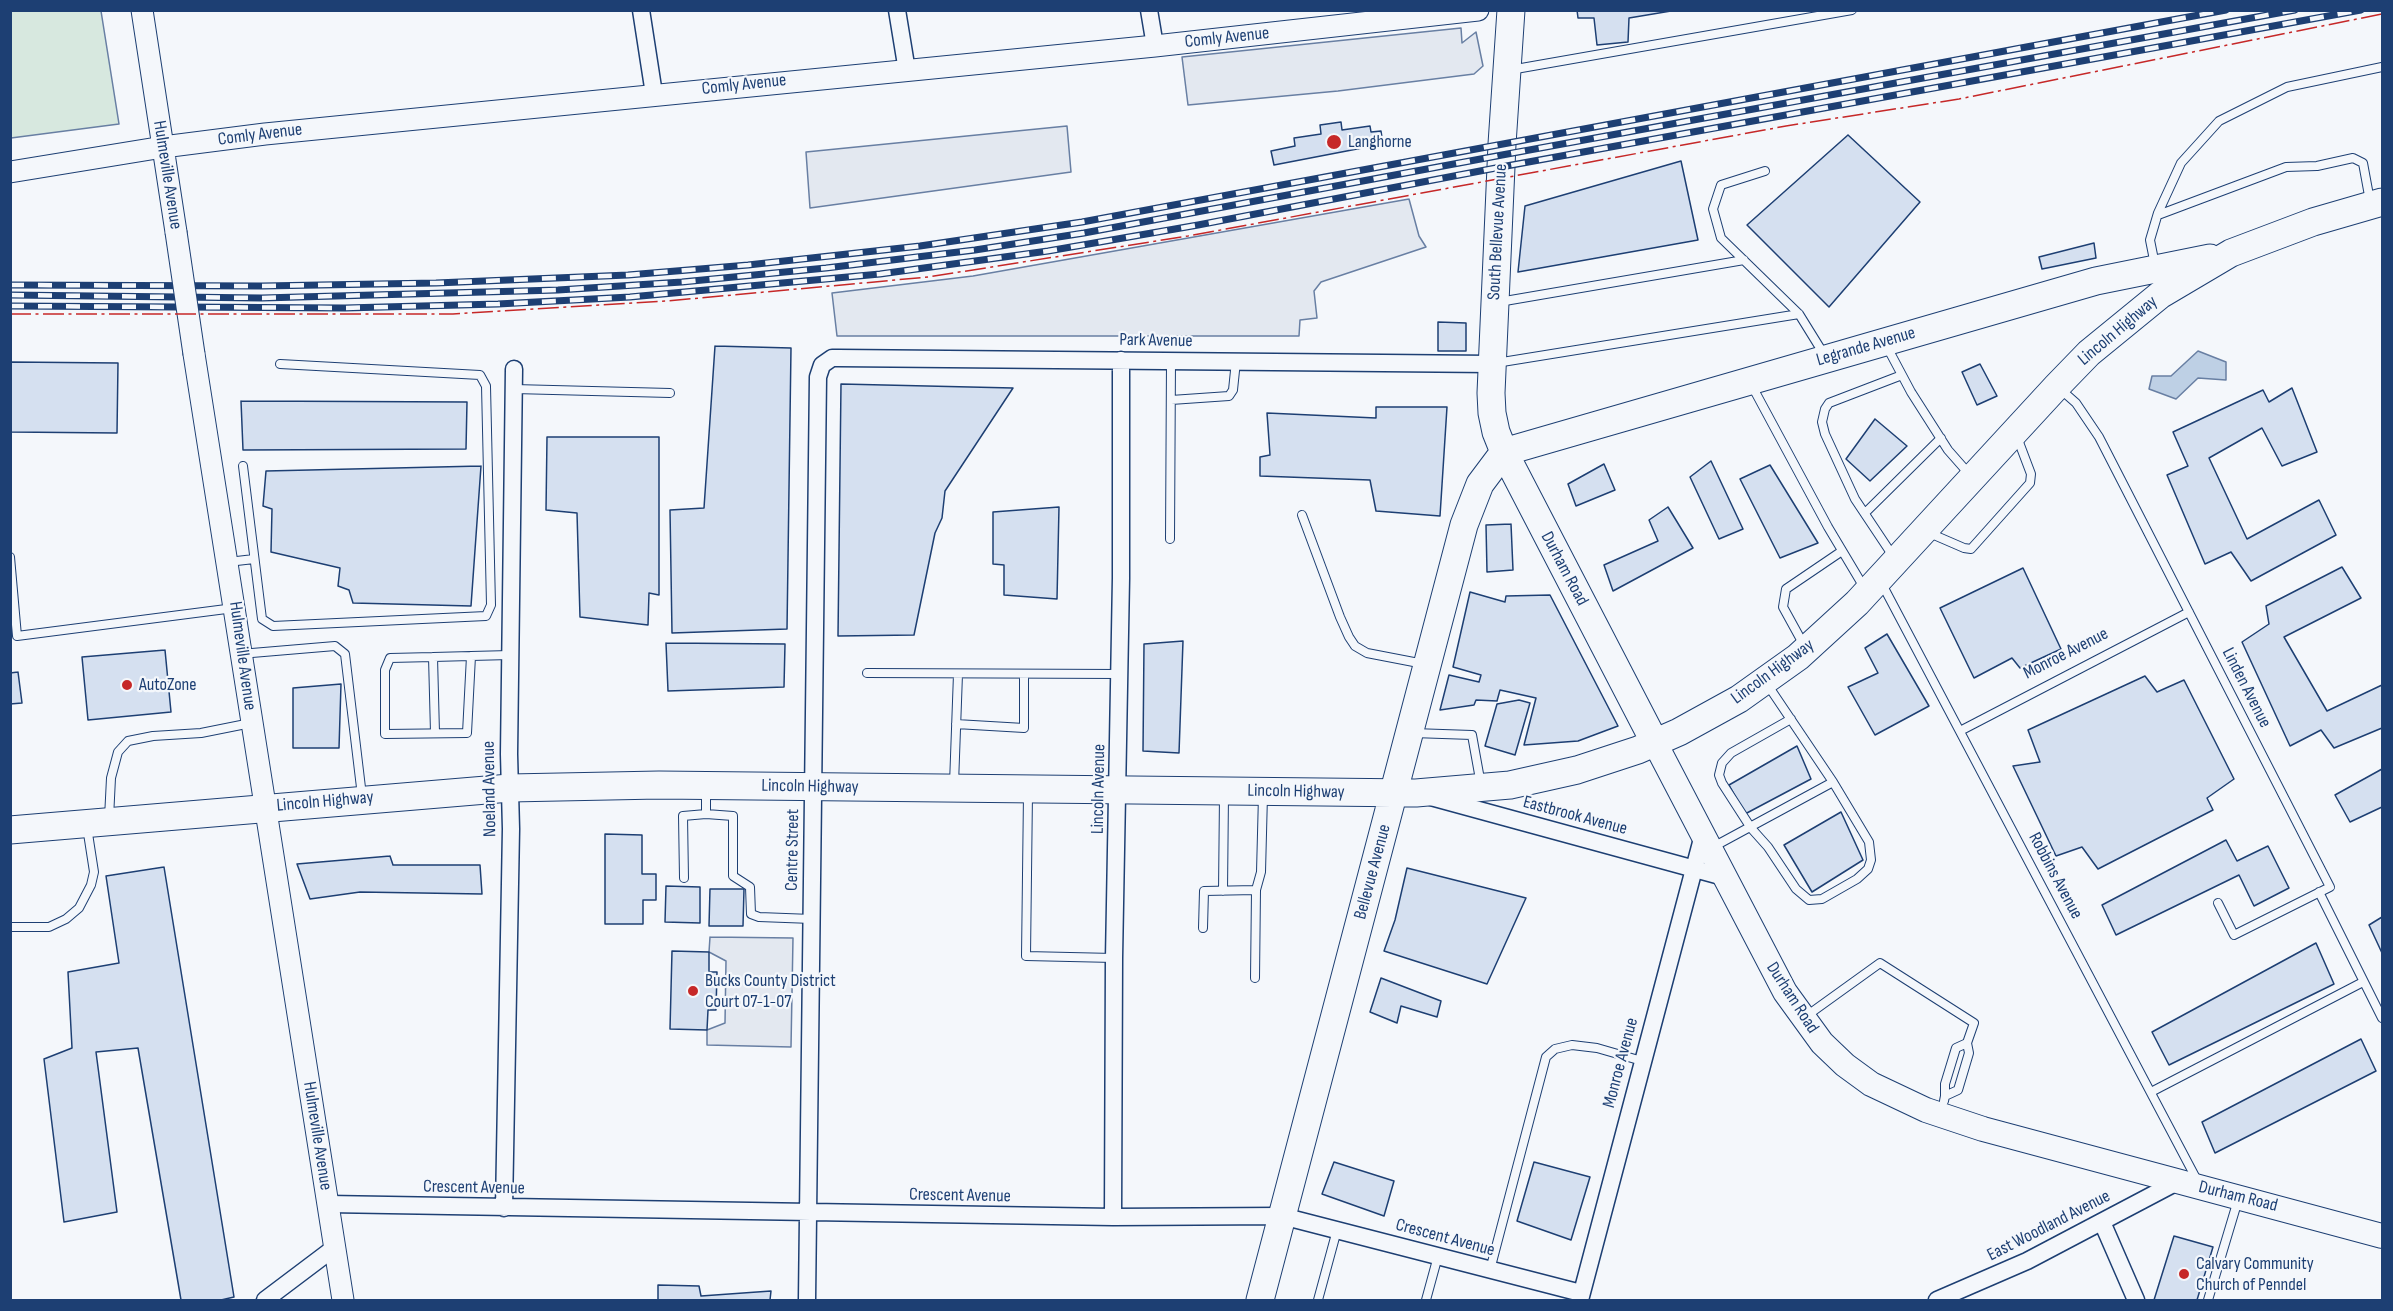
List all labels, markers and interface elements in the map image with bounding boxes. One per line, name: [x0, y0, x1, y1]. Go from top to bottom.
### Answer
street label: Comly Avenue: [1184, 23, 1270, 53]
street label: Comly Avenue: [701, 70, 787, 100]
street label: Hulmeville Avenue: [148, 119, 186, 231]
street label: Comly Avenue: [217, 119, 303, 151]
place label: Langhorne: [1348, 131, 1412, 153]
marker: Langhorne: [1325, 133, 1343, 151]
street label: South Bellevue Avenue: [1484, 163, 1512, 301]
street label: Lincoln Highway: [2074, 291, 2162, 371]
street label: Legrande Avenue: [1814, 323, 1918, 371]
street label: Park Avenue: [1119, 330, 1193, 352]
street label: Durham Road: [1536, 528, 1592, 610]
street label: Hulmeville Avenue: [224, 600, 260, 712]
street label: Monroe Avenue: [2020, 623, 2112, 685]
street label: Lincoln Highway: [1727, 635, 1819, 709]
street label: Linden Avenue: [2217, 644, 2275, 732]
place label: AutoZone: [139, 674, 197, 696]
marker: AutoZone: [120, 678, 134, 692]
street label: Noeland Avenue: [478, 741, 502, 837]
street label: Lincoln Avenue: [1087, 744, 1111, 834]
street label: Lincoln Highway: [761, 775, 859, 799]
street label: Lincoln Highway: [1247, 780, 1345, 804]
street label: Lincoln Highway: [276, 787, 374, 817]
street label: Eastbrook Avenue: [1520, 792, 1630, 840]
street label: Centre Street: [781, 809, 805, 891]
street label: Bellevue Avenue: [1350, 822, 1396, 922]
street label: Robbins Avenue: [2023, 829, 2087, 923]
street label: Durham Road: [1761, 958, 1823, 1038]
place label: Bucks County District Court 07-1-07: [705, 970, 836, 1012]
marker: Bucks County District Court 07-1-07: [686, 984, 700, 998]
street label: Monroe Avenue: [1599, 1016, 1643, 1110]
street label: Hulmeville Avenue: [298, 1080, 336, 1192]
street label: Crescent Avenue: [423, 1176, 525, 1200]
street label: Durham Road: [2196, 1177, 2280, 1217]
street label: Crescent Avenue: [909, 1184, 1011, 1208]
street label: East Woodland Avenue: [1984, 1186, 2114, 1266]
street label: Crescent Avenue: [1393, 1214, 1497, 1262]
place label: Calvary Community Church of Penndel: [2196, 1253, 2314, 1296]
marker: Calvary Community Church of Penndel: [2177, 1267, 2191, 1281]

